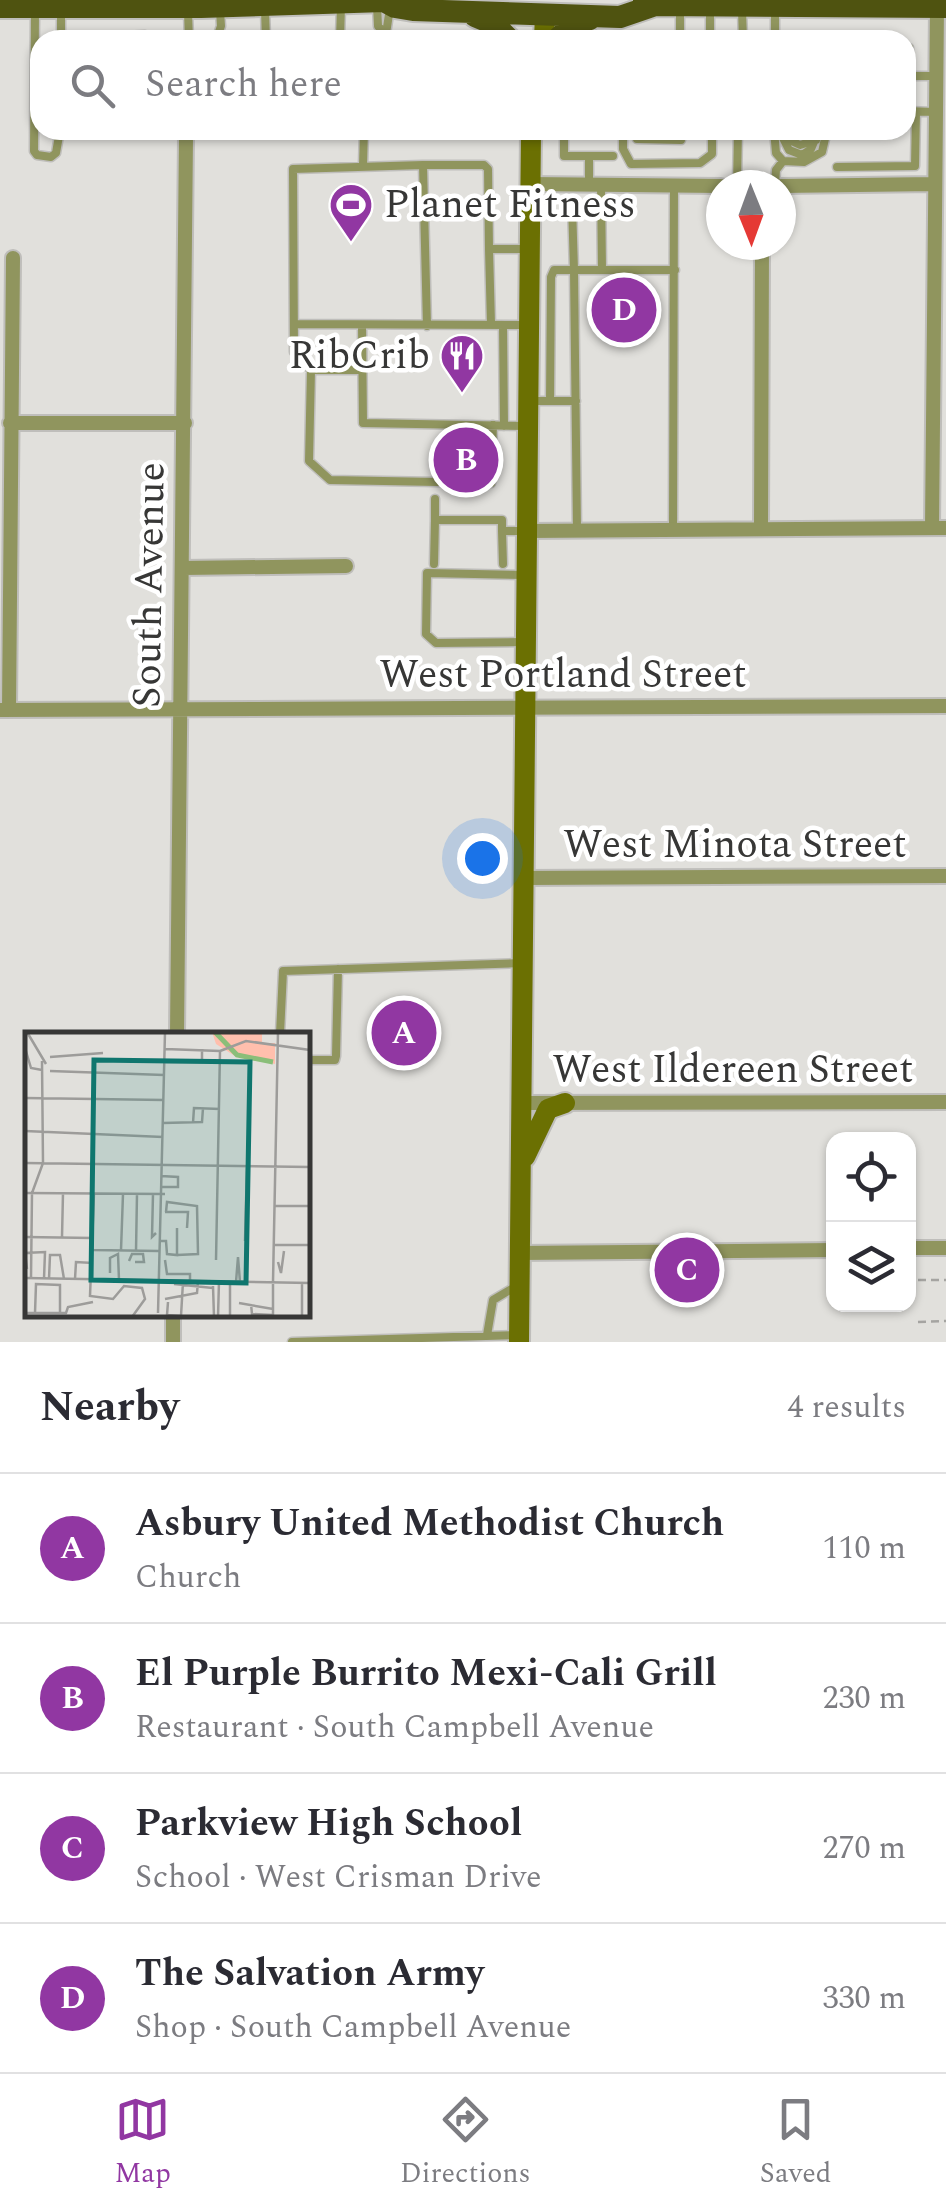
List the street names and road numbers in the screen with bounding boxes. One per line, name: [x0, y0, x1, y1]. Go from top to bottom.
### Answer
street label: South Avenue: [117, 462, 183, 708]
street label: West Portland Street: [379, 645, 747, 706]
street label: West Minota Street: [563, 815, 907, 876]
street label: West Ildereen Street: [553, 1040, 913, 1101]

